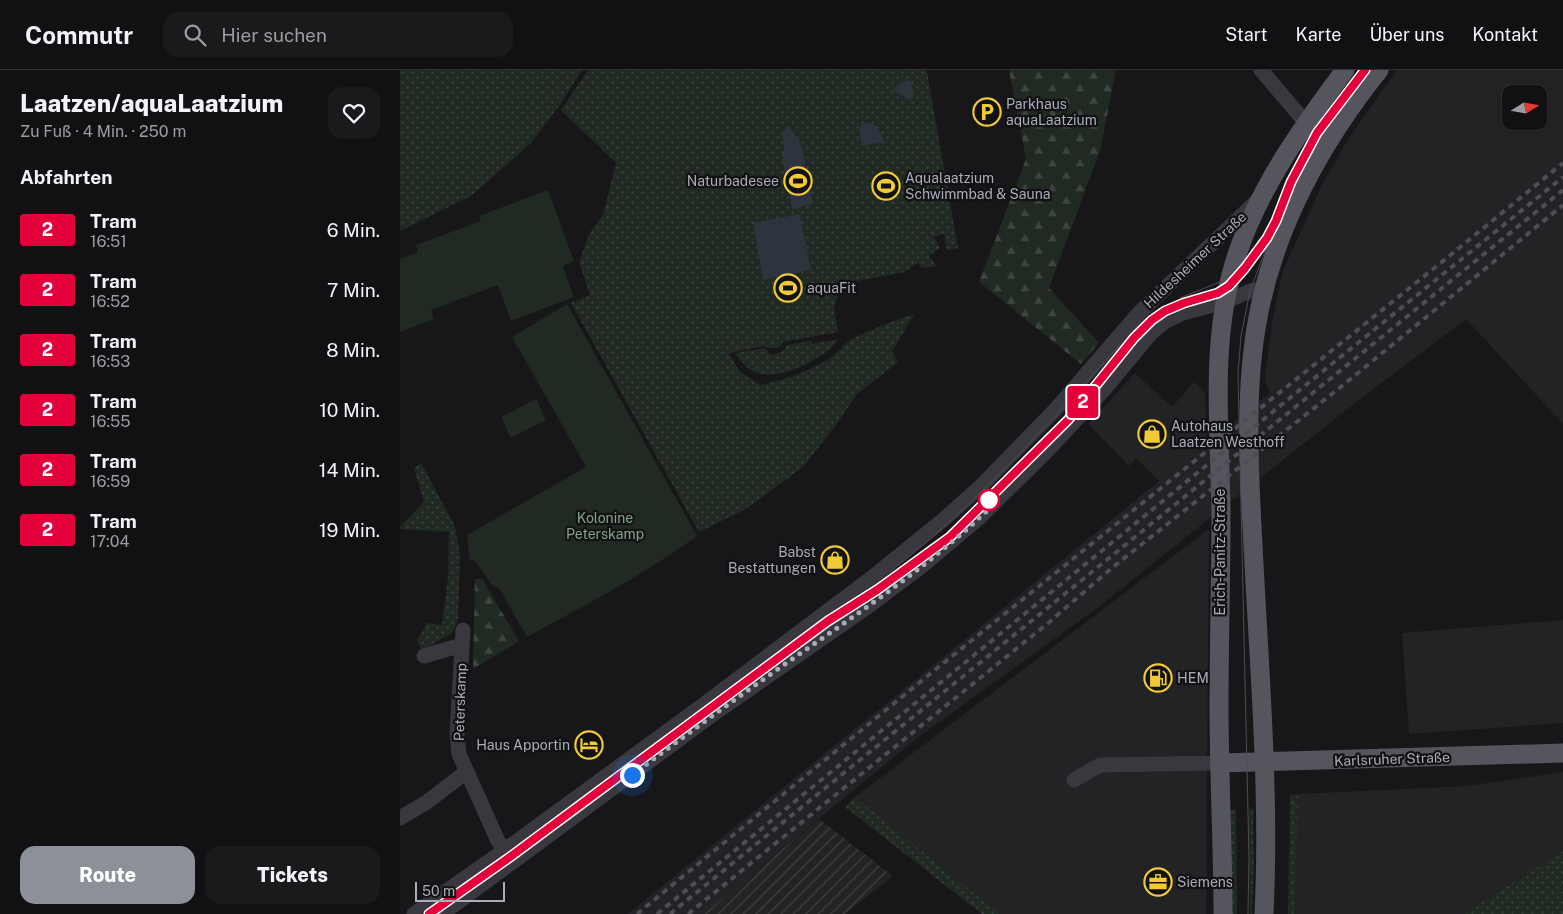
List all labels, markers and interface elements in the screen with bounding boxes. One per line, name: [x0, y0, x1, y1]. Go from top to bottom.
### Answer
search box: [163, 12, 513, 57]
text: Commutr: [25, 21, 133, 49]
icon: search: [181, 21, 209, 49]
text: Hier suchen: [221, 24, 327, 46]
text: Start: [1225, 24, 1268, 45]
text: Karte: [1296, 24, 1341, 45]
text: Über uns: [1369, 24, 1444, 45]
text: Kontakt: [1472, 24, 1538, 45]
north arrow: [1502, 85, 1548, 130]
map controls: [1502, 85, 1547, 130]
button: heart: [328, 87, 380, 139]
text: Laatzen/aquaLaatzium: [20, 89, 283, 117]
place label: Parkhaus aquaLaatzium: [1006, 96, 1097, 128]
parking icon: Parkhaus aquaLaatzium: [972, 97, 1002, 127]
text: Zu Fuß · 4 Min. · 250 m: [20, 122, 186, 141]
text: Abfahrten: [20, 166, 112, 188]
sports icon: Naturbadesee: [783, 166, 813, 196]
place label: Aqualaatzium Schwimmbad & Sauna: [905, 170, 1051, 202]
sports icon: Aqualaatzium Schwimmbad & Sauna: [871, 171, 901, 201]
place label: Naturbadesee: [687, 173, 779, 189]
street label: Hildesheimer Straße: [1141, 209, 1249, 311]
text: Tram: [90, 210, 137, 232]
text: 2: [42, 219, 53, 240]
text: 6 Min.: [327, 219, 380, 241]
text: 16:51: [90, 232, 127, 251]
text: Tram: [90, 270, 137, 292]
sports icon: aquaFit: [773, 273, 803, 303]
text: 2: [42, 279, 53, 300]
text: 7 Min.: [327, 279, 380, 301]
place label: aquaFit: [807, 280, 856, 296]
text: 16:52: [90, 292, 130, 311]
text: Tram: [90, 330, 137, 352]
text: 2: [42, 339, 53, 360]
text: 8 Min.: [326, 339, 380, 361]
text: 16:53: [90, 352, 130, 371]
line badge: 2: [1067, 386, 1099, 418]
text: Tram: [90, 390, 137, 412]
text: 2: [1077, 391, 1089, 412]
text: 2: [42, 399, 53, 420]
text: 10 Min.: [319, 399, 380, 421]
text: 16:55: [90, 412, 131, 431]
place label: Autohaus Laatzen Westhoff: [1171, 418, 1285, 450]
shop icon: Autohaus Laatzen Westhoff: [1137, 419, 1167, 449]
text: Tram: [90, 450, 137, 472]
text: 2: [42, 459, 53, 480]
text: 14 Min.: [319, 459, 380, 481]
text: 16:59: [90, 472, 130, 491]
unlabelled marker: [978, 489, 1000, 511]
street label: Erich-Panitz-Straße: [1212, 489, 1228, 615]
text: Tram: [90, 510, 137, 532]
park label: Kolonine Peterskamp: [566, 510, 644, 542]
text: 2: [42, 519, 53, 540]
text: 19 Min.: [319, 519, 380, 541]
text: 17:04: [90, 532, 130, 551]
place label: Babst Bestattungen: [728, 544, 816, 576]
shop icon: Babst Bestattungen: [820, 545, 850, 575]
street label: Peterskamp: [451, 663, 469, 741]
fuel station icon: HEM: [1143, 663, 1173, 693]
place label: HEM: [1177, 670, 1209, 686]
hotel icon: Haus Apportin: [574, 730, 604, 760]
place label: Haus Apportin: [476, 737, 570, 753]
street label: Karlsruher Straße: [1334, 749, 1450, 769]
your location: [620, 763, 645, 788]
button: Route: [20, 846, 195, 904]
button: Tickets: [205, 846, 380, 904]
office icon: Siemens: [1143, 867, 1173, 897]
place label: Siemens: [1177, 874, 1233, 890]
scale bar: [415, 879, 505, 902]
text: 50 m: [422, 883, 455, 899]

